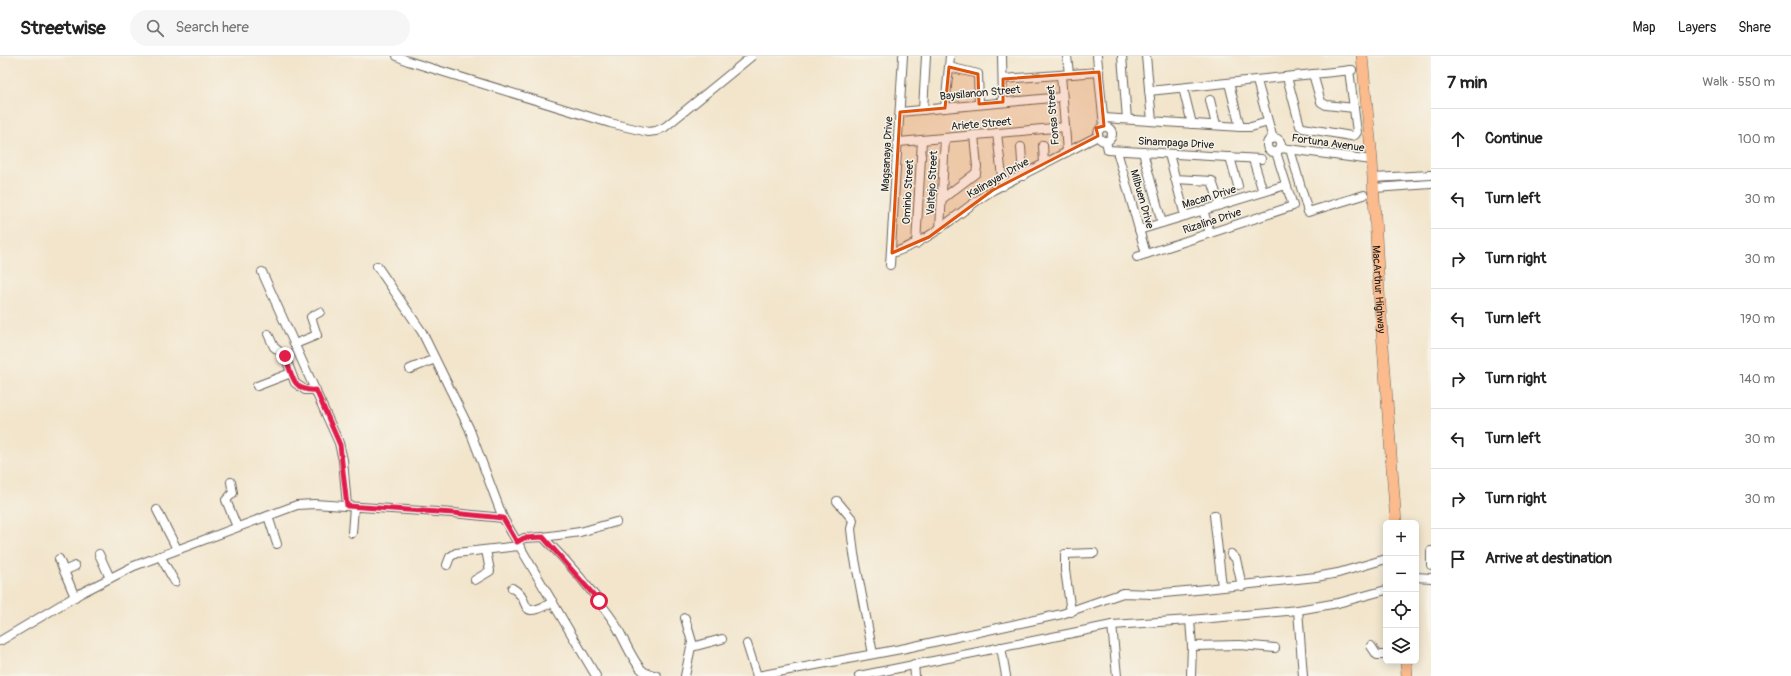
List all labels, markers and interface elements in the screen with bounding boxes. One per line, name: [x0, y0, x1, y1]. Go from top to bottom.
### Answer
search box: [130, 10, 410, 46]
text: Streetwise: [20, 16, 106, 40]
icon: search: [144, 17, 166, 39]
text: Search here: [176, 18, 249, 37]
text: Map: [1633, 19, 1656, 36]
text: Layers: [1678, 19, 1716, 36]
text: Share: [1738, 19, 1771, 36]
text: 7 min: [1447, 72, 1487, 93]
text: Walk · 550 m: [1702, 74, 1775, 90]
street label: Baysilanon Street: [939, 83, 1021, 103]
street label: Fonsa Street: [1044, 84, 1062, 146]
street label: Magsanaya Drive: [879, 115, 895, 192]
street label: Ariete Street: [950, 115, 1012, 133]
icon: ahead: [1447, 128, 1469, 150]
text: Continue: [1485, 129, 1543, 148]
street label: Fortuna Avenue: [1291, 131, 1366, 155]
text: 100 m: [1738, 131, 1775, 147]
street label: Sinampaga Drive: [1138, 135, 1215, 152]
street label: Valtejo Street: [924, 150, 940, 216]
street label: Kalinayan Drive: [965, 155, 1032, 201]
street label: Ominio Street: [900, 159, 916, 225]
street label: Milbuen Drive: [1127, 168, 1157, 231]
street label: Macan Drive: [1181, 183, 1238, 211]
icon: left: [1447, 188, 1469, 210]
text: Turn left: [1485, 189, 1541, 208]
text: 30 m: [1745, 191, 1775, 207]
street label: Rizalina Drive: [1181, 205, 1243, 237]
street label: MacArthur Highway: [1370, 245, 1389, 334]
icon: right: [1447, 248, 1469, 270]
text: Turn right: [1485, 249, 1546, 268]
text: 30 m: [1745, 251, 1775, 267]
icon: left: [1447, 308, 1469, 330]
text: Turn left: [1485, 309, 1541, 328]
text: 190 m: [1740, 311, 1775, 327]
route end: [276, 347, 294, 365]
icon: right: [1447, 368, 1469, 390]
text: Turn right: [1485, 369, 1546, 388]
text: 140 m: [1739, 371, 1775, 387]
icon: left: [1447, 428, 1469, 450]
text: Turn left: [1485, 429, 1541, 448]
text: 30 m: [1745, 431, 1775, 447]
icon: right: [1447, 488, 1469, 510]
text: Turn right: [1485, 489, 1546, 508]
text: 30 m: [1745, 491, 1775, 507]
map controls: [1383, 520, 1419, 664]
button: +: [1383, 520, 1419, 556]
icon: arrive: [1447, 548, 1469, 570]
text: Arrive at destination: [1485, 549, 1612, 568]
button: −: [1383, 556, 1419, 592]
route start: [590, 592, 608, 610]
button: locate: [1383, 592, 1419, 628]
button: layers: [1383, 628, 1419, 664]

